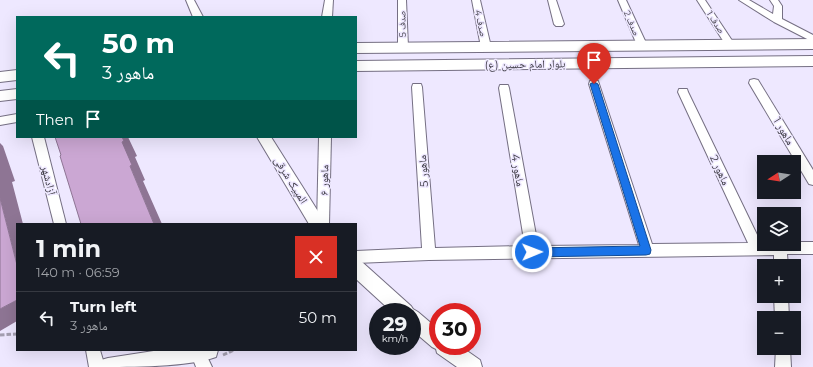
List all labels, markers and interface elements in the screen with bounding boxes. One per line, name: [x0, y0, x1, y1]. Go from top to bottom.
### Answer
street label: صدف 4: [473, 9, 489, 37]
street label: صدف 2: [622, 9, 642, 37]
street label: صدف 1: [705, 9, 727, 35]
street label: صدف 5: [396, 11, 408, 37]
text: 50 m: [102, 26, 175, 60]
icon: left: [36, 32, 88, 84]
pin: [577, 43, 611, 84]
icon: arrive: [583, 49, 605, 71]
street label: بلوار امام حسین (ع): [485, 56, 565, 72]
text: ماهور 3: [102, 62, 154, 84]
icon: arrive: [82, 108, 104, 130]
text: Then: [36, 110, 74, 129]
street label: ماهور 1: [770, 115, 798, 147]
street label: ماهور 4: [508, 153, 528, 187]
street label: ماهور 2: [707, 153, 733, 187]
street label: المپیک شرقی: [271, 154, 311, 206]
street label: ماهور 5: [415, 155, 431, 187]
north arrow: [757, 155, 801, 199]
map controls: [757, 155, 801, 355]
street label: آزادشهر: [38, 163, 59, 196]
street label: ماهور ۶: [317, 165, 331, 195]
button: layers: [757, 207, 801, 251]
position arrow: [511, 231, 553, 273]
text: 1 min: [36, 234, 101, 263]
button: close: [295, 236, 337, 278]
button: +: [757, 259, 801, 303]
text: 140 m · 06:59: [36, 264, 120, 280]
text: Turn left: [70, 297, 137, 316]
speed limit sign: 30: [429, 303, 481, 355]
icon: left: [36, 307, 58, 329]
text: 50 m: [299, 308, 337, 327]
button: −: [757, 311, 801, 355]
text: 29: [383, 312, 407, 336]
text: ماهور 3: [70, 317, 108, 333]
text: km/h: [382, 332, 408, 345]

